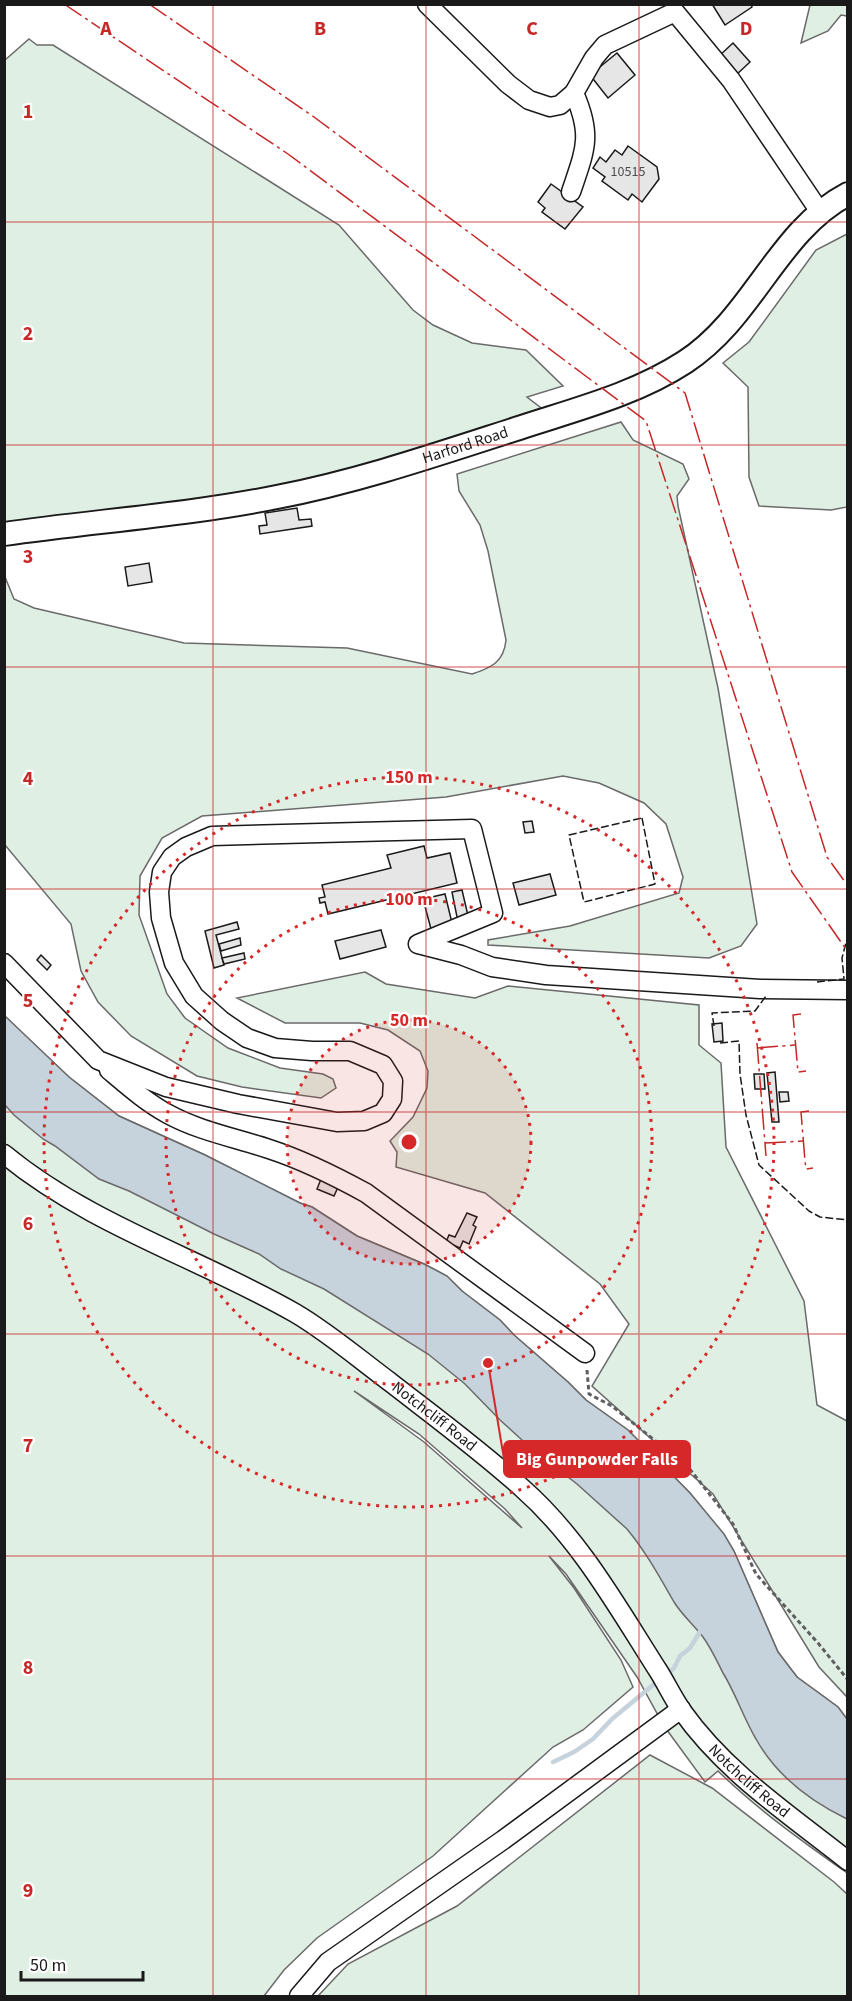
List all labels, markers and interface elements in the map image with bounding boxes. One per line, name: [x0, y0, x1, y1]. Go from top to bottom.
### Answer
text: A: [99, 15, 112, 43]
text: B: [314, 15, 326, 43]
text: C: [526, 15, 538, 43]
text: D: [740, 15, 752, 43]
text: 1: [23, 98, 33, 126]
house number: 10515: [611, 162, 645, 182]
text: 2: [23, 320, 33, 348]
street label: Harford Road: [420, 421, 511, 469]
text: 3: [23, 543, 33, 571]
text: 4: [23, 765, 34, 793]
text: 150 m: [385, 765, 433, 790]
text: 100 m: [385, 887, 433, 912]
text: 5: [23, 987, 33, 1015]
text: 50 m: [390, 1008, 428, 1033]
centre of rings: [399, 1132, 419, 1152]
text: 6: [23, 1210, 33, 1238]
street label: Notchcliff Road: [387, 1376, 482, 1456]
text: 7: [23, 1432, 33, 1460]
callout: Big Gunpowder Falls: [504, 1441, 690, 1477]
text: Big Gunpowder Falls: [516, 1447, 678, 1472]
text: 8: [23, 1654, 33, 1682]
street label: Notchcliff Road: [703, 1739, 794, 1823]
text: 9: [23, 1877, 33, 1905]
scale bar: [21, 1944, 142, 1982]
text: 50 m: [30, 1953, 66, 1978]

